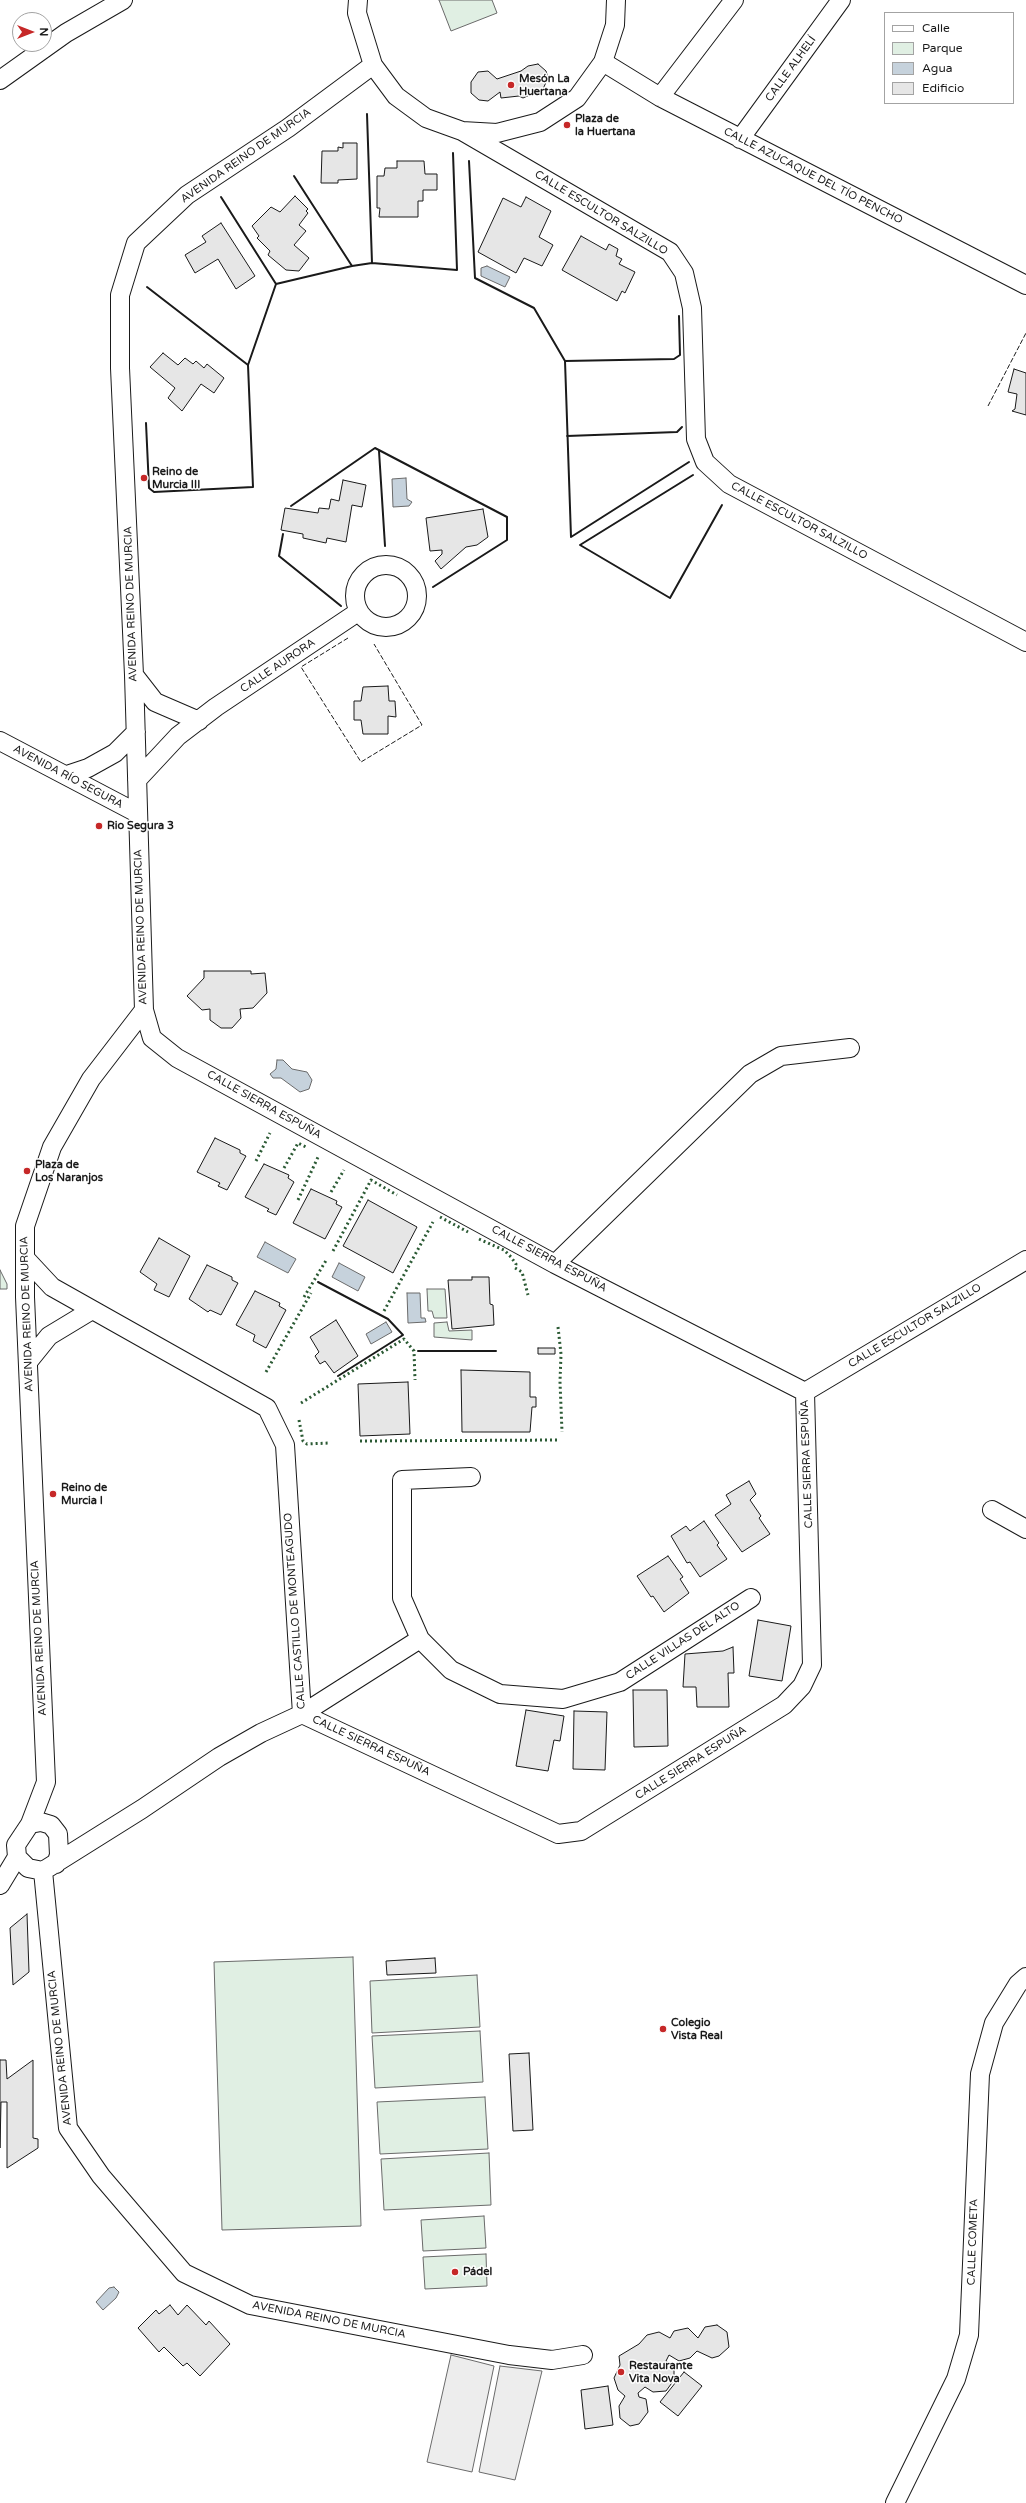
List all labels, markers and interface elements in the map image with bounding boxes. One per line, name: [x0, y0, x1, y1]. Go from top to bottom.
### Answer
north arrow: [12, 12, 52, 52]
legend: [884, 12, 1014, 104]
text: Calle: [922, 21, 950, 35]
text: N: [37, 28, 50, 36]
street label: CALLE ALHELÍ: [763, 34, 819, 104]
text: Parque: [922, 41, 963, 55]
text: Agua: [922, 61, 952, 75]
place label: Mesón La Huertana: [519, 72, 570, 98]
marker: Mesón La Huertana: [506, 80, 516, 90]
text: Edificio: [922, 81, 964, 95]
street label: AVENIDA REINO DE MURCIA: [178, 106, 314, 206]
place label: Plaza de la Huertana: [575, 112, 635, 138]
marker: Plaza de la Huertana: [562, 120, 572, 130]
street label: CALLE AZUCAQUE DEL TÍO PENCHO: [721, 125, 905, 227]
street label: CALLE ESCULTOR SALZILLO: [532, 168, 670, 258]
place label: Reino de Murcia III: [152, 465, 200, 491]
marker: Reino de Murcia III: [139, 473, 149, 483]
street label: CALLE ESCULTOR SALZILLO: [728, 479, 870, 563]
street label: AVENIDA REINO DE MURCIA: [122, 526, 140, 682]
street label: CALLE AURORA: [238, 636, 318, 696]
street label: AVENIDA RÍO SEGURA: [11, 742, 125, 812]
place label: Rio Segura 3: [107, 819, 174, 833]
marker: Rio Segura 3: [94, 821, 104, 831]
street label: AVENIDA REINO DE MURCIA: [132, 849, 150, 1005]
street label: CALLE SIERRA ESPUÑA: [205, 1068, 323, 1142]
place label: Plaza de Los Naranjos: [35, 1158, 103, 1184]
marker: Plaza de Los Naranjos: [22, 1166, 32, 1176]
street label: CALLE SIERRA ESPUÑA: [489, 1223, 609, 1295]
street label: AVENIDA REINO DE MURCIA: [18, 1236, 36, 1392]
street label: CALLE ESCULTOR SALZILLO: [846, 1281, 984, 1371]
street label: CALLE SIERRA ESPUÑA: [798, 1399, 816, 1529]
place label: Reino de Murcia I: [61, 1481, 107, 1507]
marker: Reino de Murcia I: [48, 1489, 58, 1499]
street label: CALLE CASTILLO DE MONTEAGUDO: [282, 1512, 308, 1710]
street label: AVENIDA REINO DE MURCIA: [28, 1560, 50, 1716]
street label: CALLE VILLAS DEL ALTO: [624, 1599, 742, 1683]
street label: CALLE SIERRA ESPUÑA: [310, 1713, 432, 1779]
street label: CALLE SIERRA ESPUÑA: [633, 1723, 749, 1803]
street label: AVENIDA REINO DE MURCIA: [45, 1970, 75, 2126]
place label: Colegio Vista Real: [671, 2016, 723, 2042]
marker: Colegio Vista Real: [658, 2024, 668, 2034]
street label: CALLE COMETA: [965, 2198, 981, 2286]
place label: Pádel: [463, 2265, 492, 2279]
marker: Pádel: [450, 2267, 460, 2277]
street label: AVENIDA REINO DE MURCIA: [251, 2299, 407, 2341]
place label: Restaurante Vita Nova: [629, 2359, 693, 2385]
marker: Restaurante Vita Nova: [616, 2367, 626, 2377]

